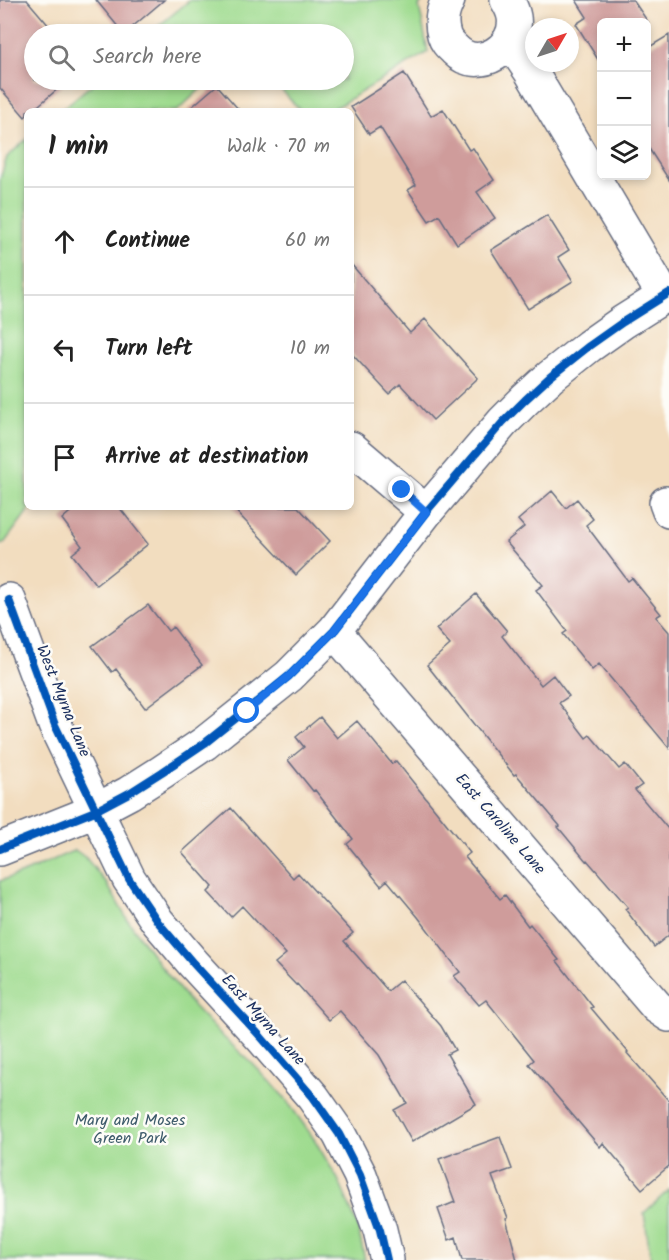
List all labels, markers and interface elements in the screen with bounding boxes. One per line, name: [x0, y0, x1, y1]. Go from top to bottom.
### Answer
north arrow: [525, 18, 579, 72]
map controls: [597, 18, 651, 180]
button: +: [597, 18, 651, 72]
search box: [24, 24, 354, 90]
text: Search here: [93, 40, 201, 75]
icon: search: [45, 41, 78, 74]
button: −: [597, 72, 651, 126]
text: 1 min: [48, 126, 108, 168]
button: layers: [597, 126, 651, 180]
text: Walk · 70 m: [227, 131, 330, 163]
text: Continue: [105, 224, 190, 259]
icon: ahead: [48, 225, 81, 258]
text: 60 m: [285, 225, 330, 257]
text: Turn left: [105, 332, 192, 367]
icon: left: [48, 333, 81, 366]
text: 10 m: [290, 333, 330, 365]
text: Arrive at destination: [105, 440, 308, 475]
icon: arrive: [48, 441, 81, 474]
route end: [388, 476, 414, 502]
street label: West Myrna Lane: [29, 641, 97, 761]
route start: [233, 697, 259, 723]
street label: East Caroline Lane: [449, 768, 551, 880]
street label: East Myrna Lane: [215, 968, 311, 1072]
park label: Mary and Moses Green Park: [75, 1108, 185, 1151]

